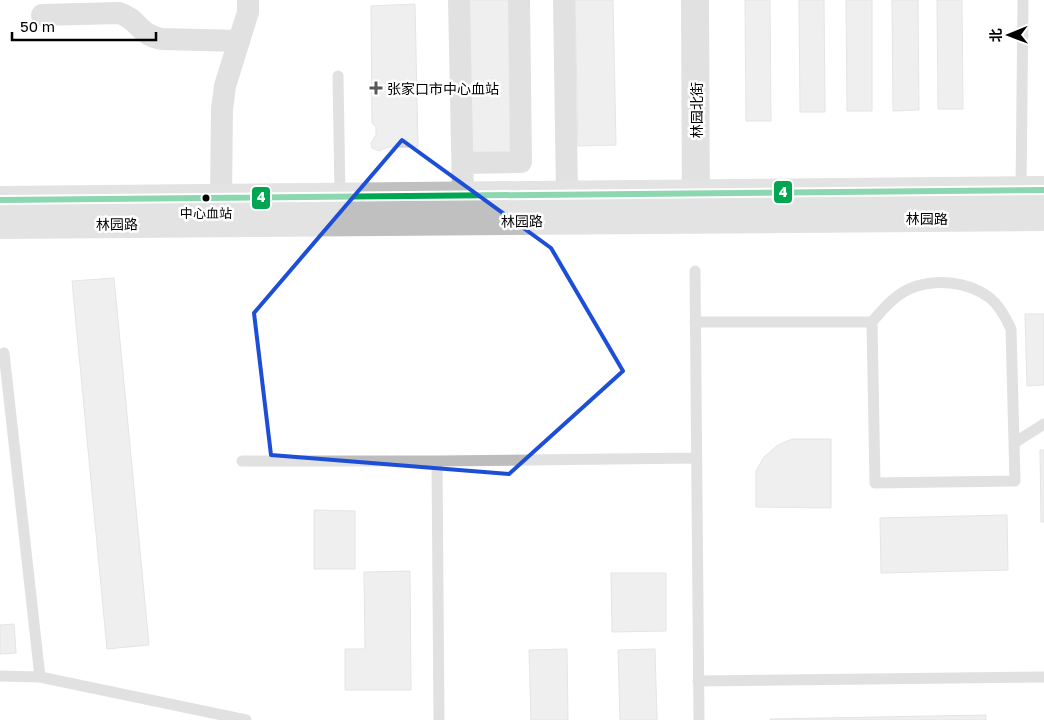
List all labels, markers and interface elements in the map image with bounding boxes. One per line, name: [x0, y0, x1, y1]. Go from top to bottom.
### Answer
scale bar: [12, 10, 156, 42]
north arrow: [984, 10, 1034, 60]
text: 50 m: [20, 17, 55, 35]
text: 北: [987, 28, 1004, 42]
place label: 张家口市中心血站: [387, 80, 499, 97]
marker: 张家口市中心血站: [369, 81, 383, 95]
street label: 林园北街: [688, 82, 705, 138]
line badge: 4: [773, 180, 793, 204]
text: 4: [779, 183, 788, 200]
line badge: 4: [251, 186, 271, 210]
text: 4: [257, 188, 266, 205]
marker: 中心血站: [201, 193, 211, 203]
place label: 中心血站: [180, 205, 232, 221]
street label: 林园路: [906, 210, 948, 227]
street label: 林园路: [501, 212, 543, 230]
street label: 林园路: [96, 215, 138, 233]

